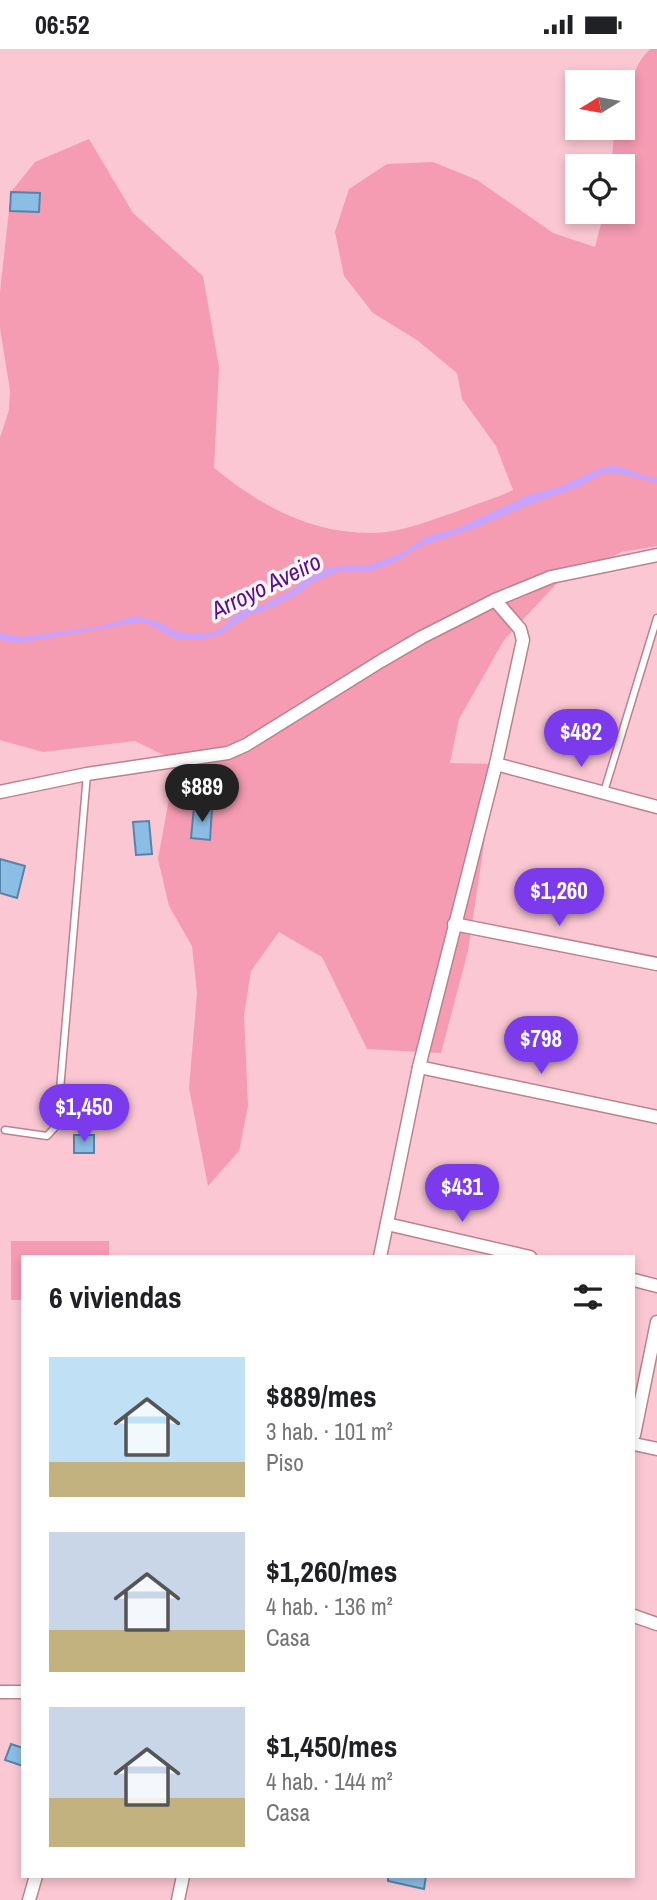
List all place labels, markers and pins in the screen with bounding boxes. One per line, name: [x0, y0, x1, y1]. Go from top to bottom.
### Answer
pin: $482: [540, 709, 622, 769]
pin: $889: [161, 765, 243, 824]
pin: $1,260: [502, 869, 616, 928]
pin: $798: [500, 1017, 582, 1076]
pin: $1,450: [27, 1085, 141, 1144]
pin: $431: [421, 1165, 503, 1224]

